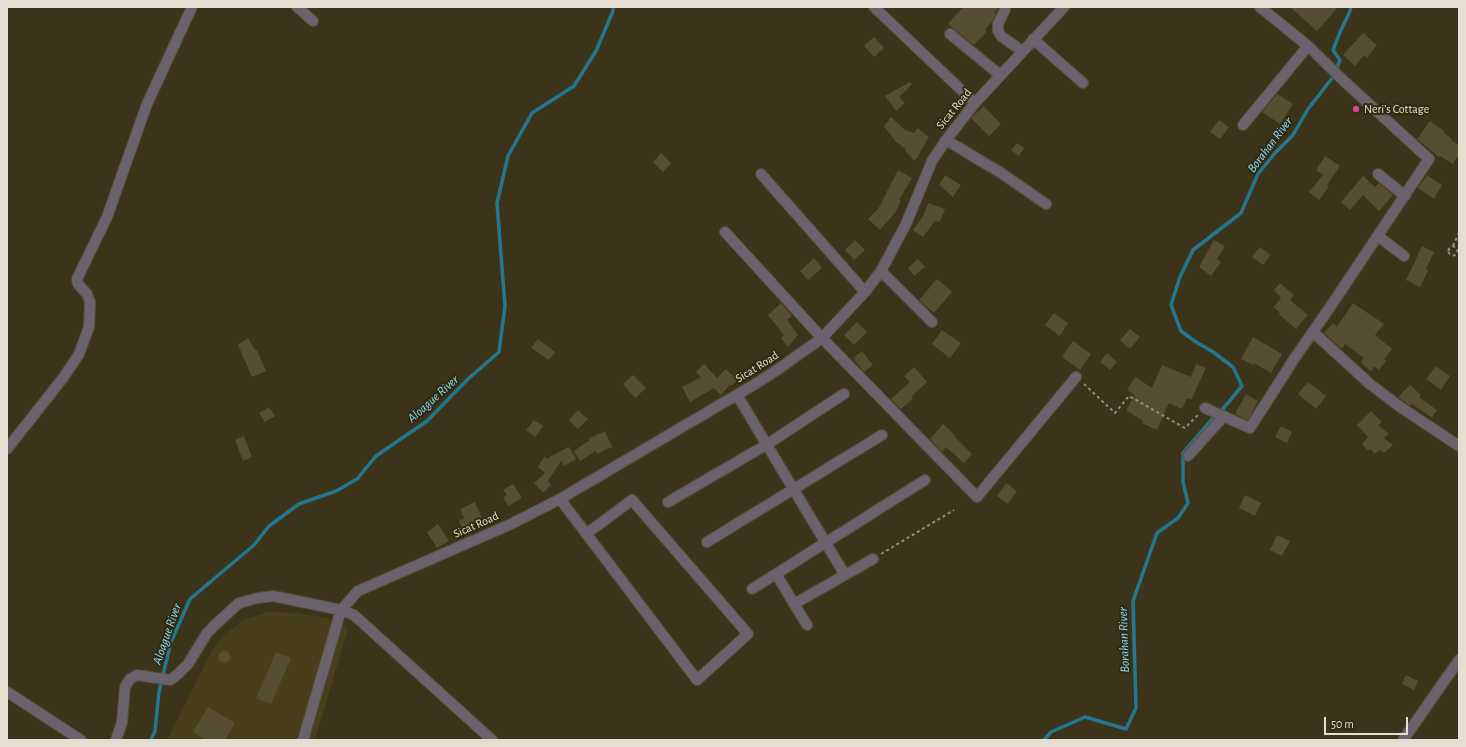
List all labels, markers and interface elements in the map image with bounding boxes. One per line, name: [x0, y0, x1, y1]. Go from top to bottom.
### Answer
street label: Sicat Road: [933, 86, 975, 132]
place label: Neri’s Cottage: [1364, 102, 1429, 116]
marker: Neri’s Cottage: [1351, 104, 1361, 114]
water label: Borahan River: [1244, 114, 1296, 176]
street label: Sicat Road: [733, 348, 781, 386]
water label: Aloague River: [404, 372, 462, 426]
street label: Sicat Road: [451, 509, 501, 541]
water label: Aloague River: [149, 601, 185, 667]
water label: Borahan River: [1115, 607, 1133, 673]
scale bar: [1326, 709, 1410, 735]
text: 50 m: [1331, 718, 1354, 730]

